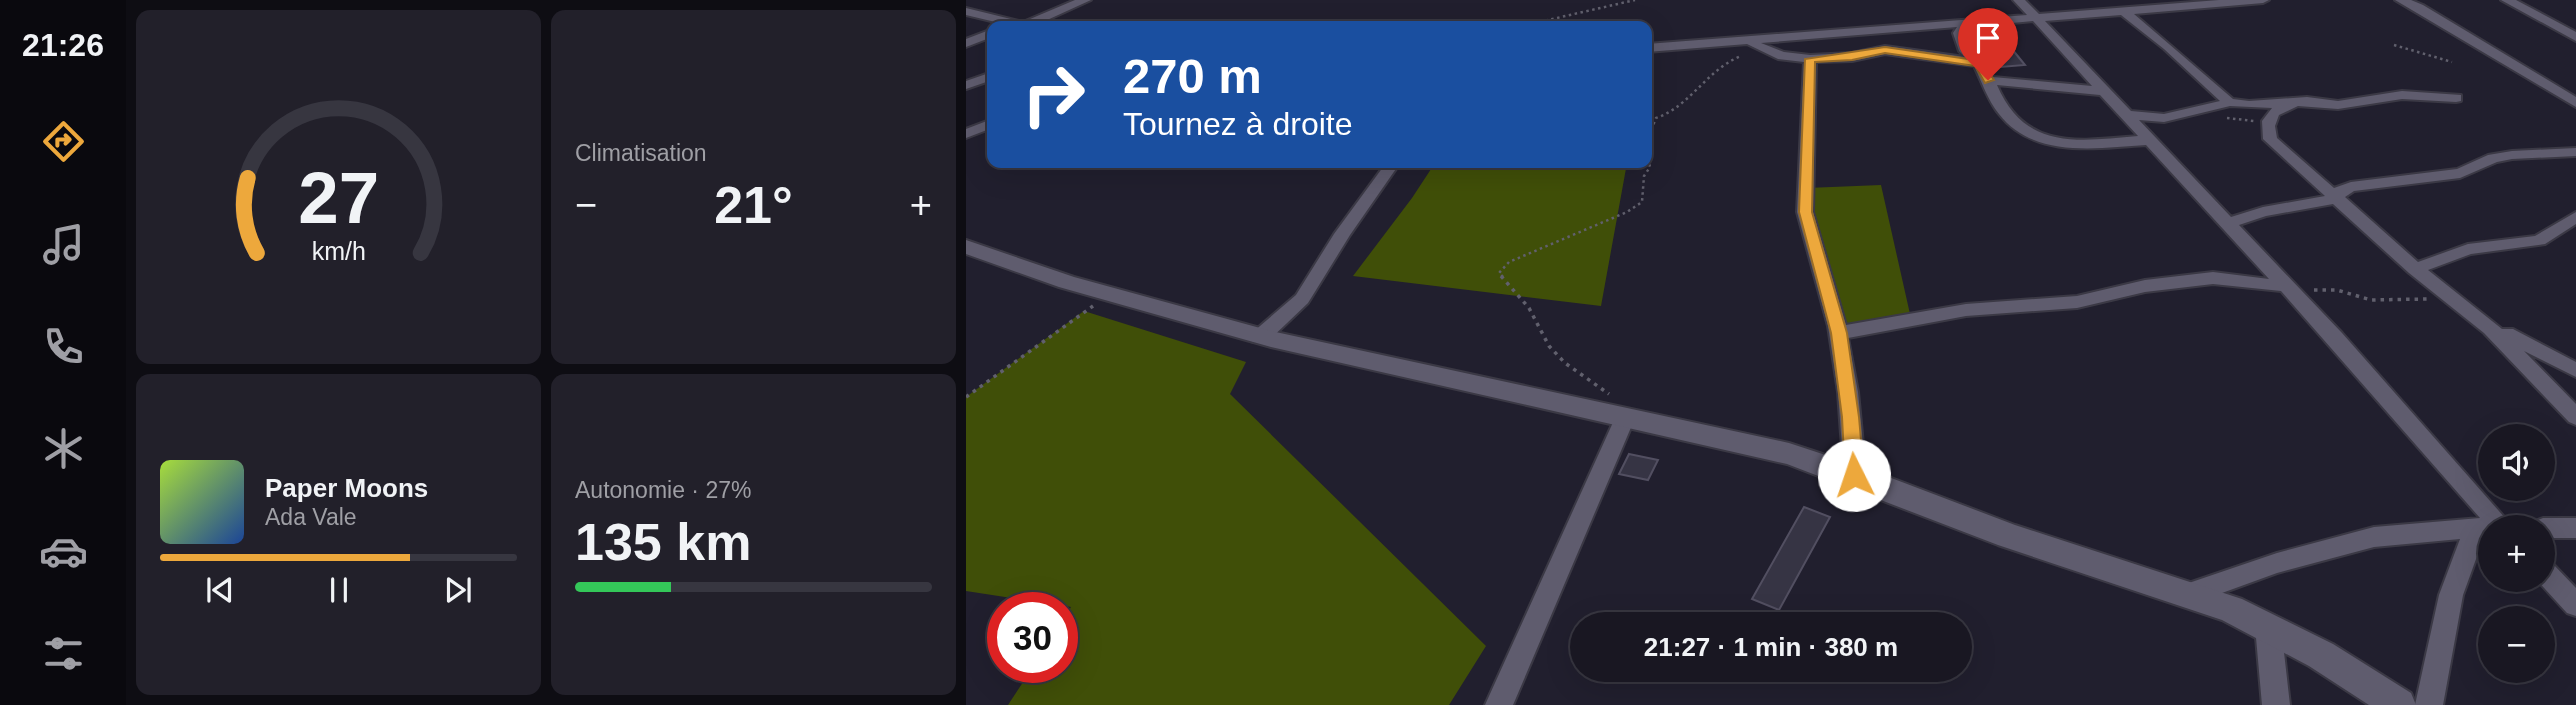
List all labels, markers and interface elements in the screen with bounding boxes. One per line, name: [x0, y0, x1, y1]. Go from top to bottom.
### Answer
pin: [1958, 8, 2018, 80]
icon: arrive: [1969, 19, 2007, 57]
text: 21:26: [22, 27, 104, 63]
icon: right: [1008, 49, 1099, 140]
text: 270 m: [1123, 49, 1262, 103]
text: Tournez à droite: [1123, 106, 1352, 142]
icon: directions: [39, 117, 88, 166]
text: Climatisation: [575, 140, 707, 166]
text: 27: [298, 157, 379, 238]
text: 21°: [714, 176, 793, 234]
text: −: [575, 184, 597, 226]
text: +: [910, 184, 932, 226]
icon: music: [39, 220, 88, 269]
text: km/h: [311, 237, 366, 265]
icon: phone: [39, 322, 88, 371]
icon: climate: [39, 424, 88, 473]
map controls: [2478, 424, 2555, 683]
button: sound: [2478, 424, 2555, 501]
position arrow: [1817, 438, 1891, 512]
text: Paper Moons: [265, 473, 428, 503]
text: Autonomie · 27%: [575, 477, 751, 503]
text: Ada Vale: [265, 504, 357, 530]
text: 135 km: [575, 513, 751, 571]
button: +: [2478, 515, 2555, 592]
icon: car: [39, 527, 88, 576]
icon: previous: [201, 571, 239, 609]
icon: pause: [320, 571, 358, 609]
icon: next: [439, 571, 477, 609]
speed limit sign: 30: [987, 592, 1078, 683]
button: −: [2478, 606, 2555, 683]
icon: filters: [39, 629, 88, 678]
text: 21:27 · 1 min · 380 m: [1644, 632, 1898, 662]

